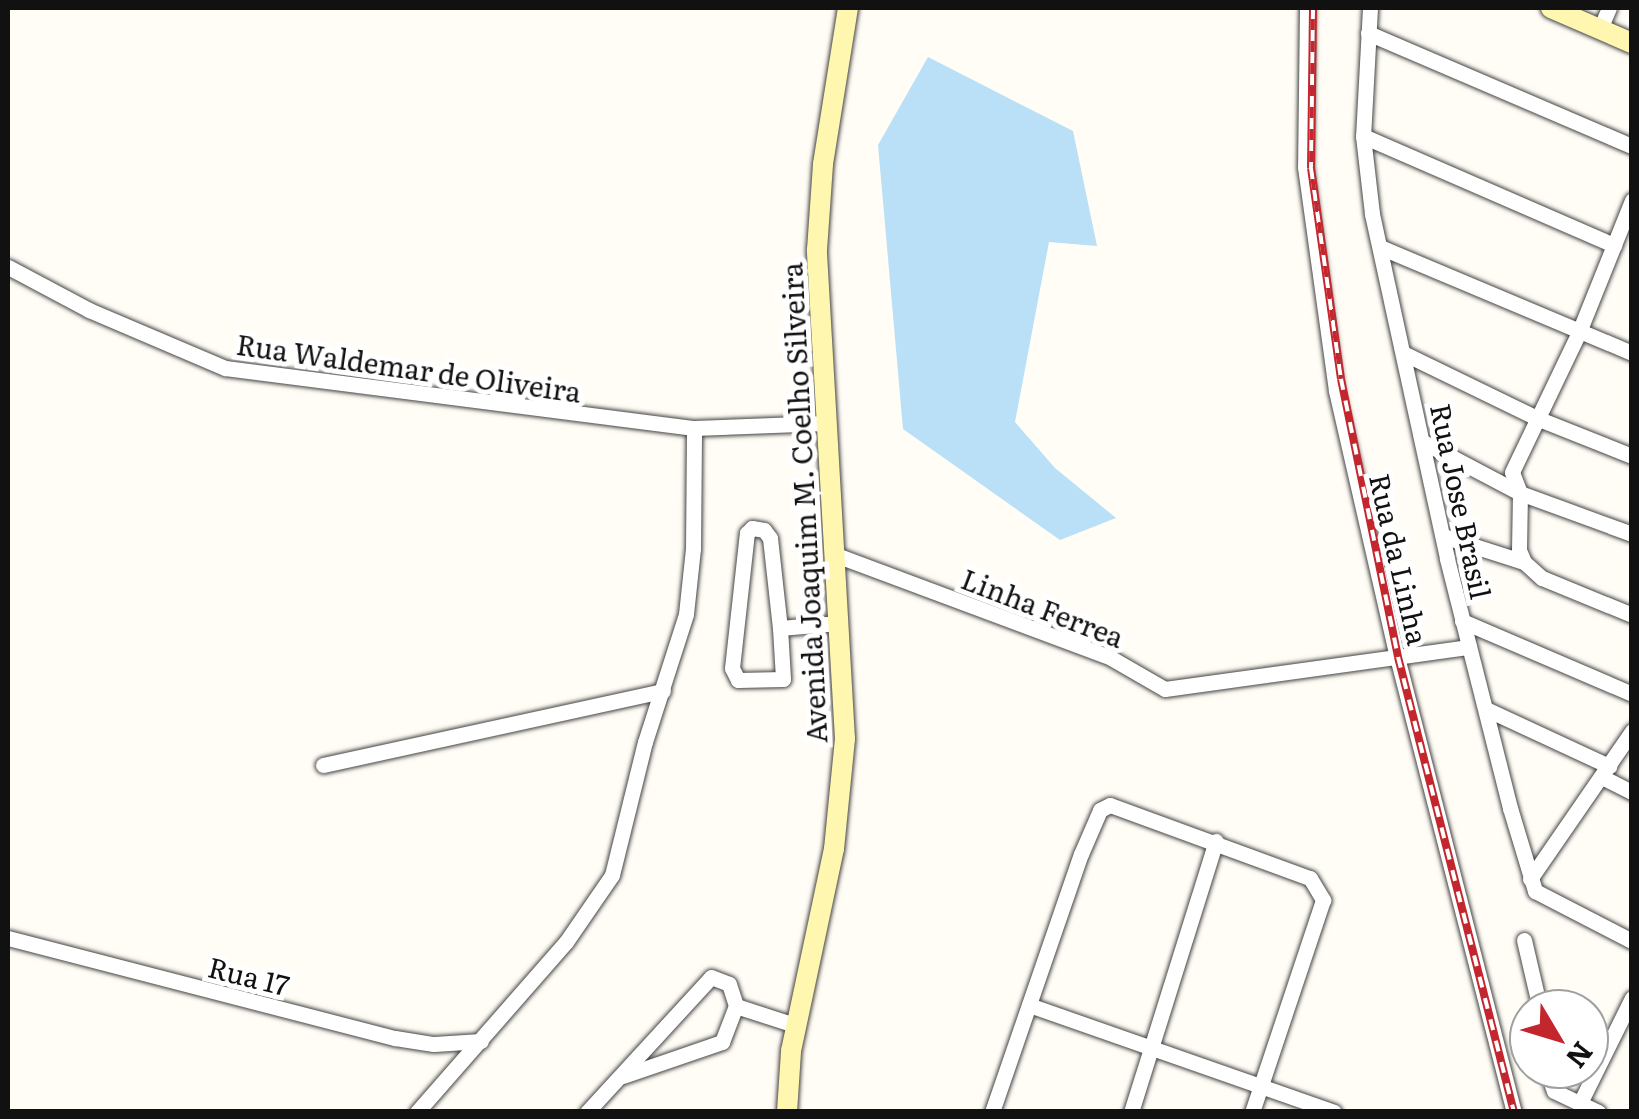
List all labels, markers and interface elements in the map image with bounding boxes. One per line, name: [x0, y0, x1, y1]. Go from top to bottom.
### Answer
street label: Avenida Joaquim M. Coelho Silveira: [774, 262, 832, 744]
street label: Rua Waldemar de Oliveira: [235, 326, 583, 408]
street label: Rua Jose Brasil: [1425, 400, 1499, 602]
street label: Rua da Linha: [1364, 470, 1436, 648]
street label: Linha Ferrea: [957, 561, 1129, 653]
street label: Rua 17: [205, 949, 293, 1001]
north arrow: [1509, 989, 1609, 1089]
text: N: [1557, 1034, 1605, 1078]

